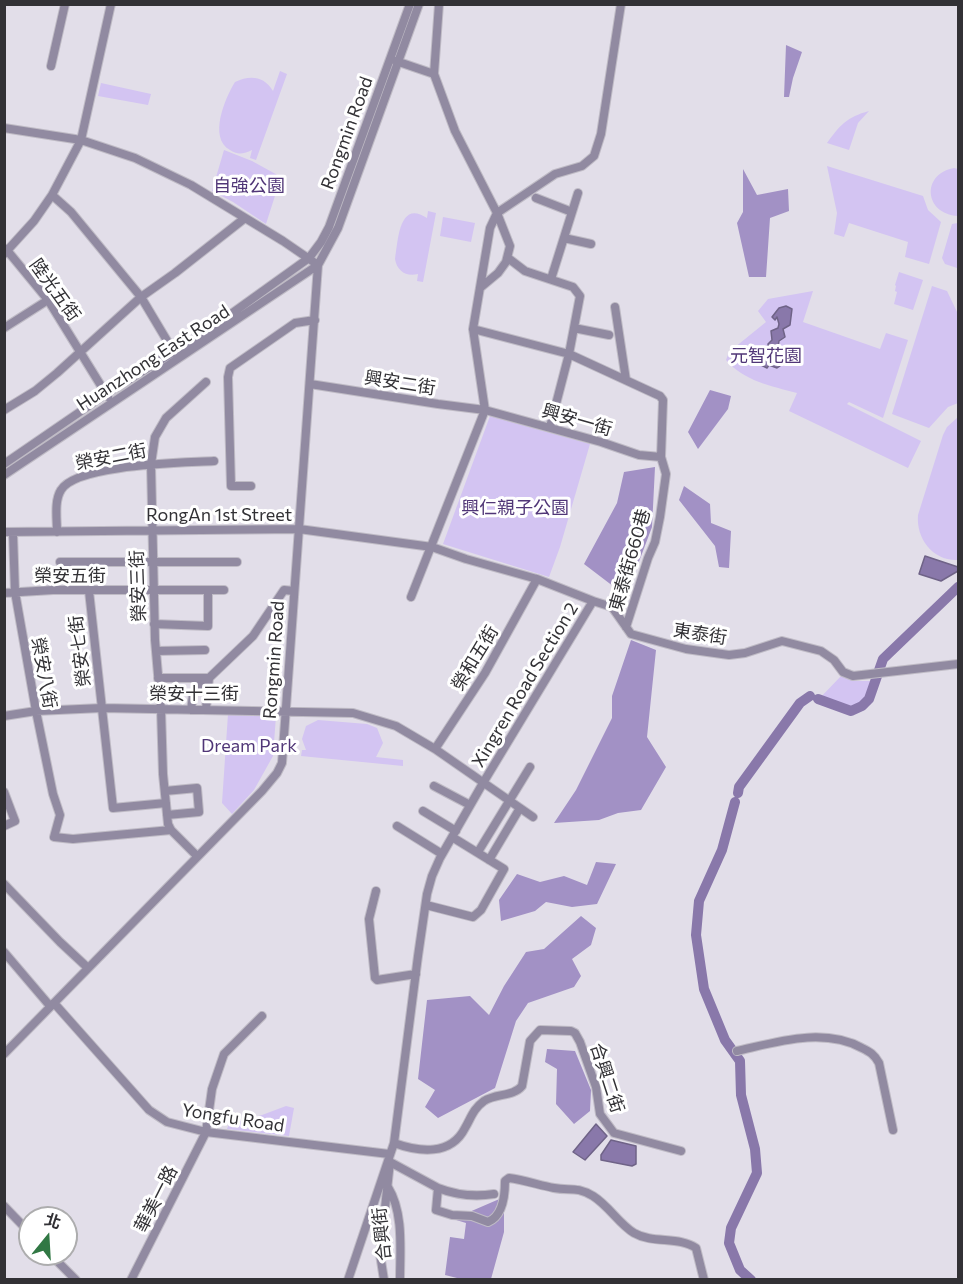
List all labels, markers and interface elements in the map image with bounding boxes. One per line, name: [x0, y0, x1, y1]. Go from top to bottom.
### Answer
street label: Rongmin Road: [317, 74, 377, 192]
park label: 自強公園: [213, 175, 285, 197]
street label: 陸光五街: [25, 255, 85, 325]
street label: Huanzhong East Road: [73, 300, 233, 416]
park label: 元智花園: [730, 345, 802, 367]
street label: 興安二街: [363, 367, 437, 399]
street label: 興安一街: [539, 400, 615, 440]
street label: 榮安二街: [74, 440, 148, 474]
park label: 興仁親子公園: [461, 497, 569, 519]
street label: RongAn 1st Street: [146, 504, 292, 526]
street label: 東泰街660巷: [605, 506, 655, 614]
street label: 榮安三街: [126, 550, 150, 622]
street label: 榮安五街: [34, 565, 106, 587]
street label: Xingren Road Section 2: [467, 599, 583, 771]
street label: Rongmin Road: [259, 600, 289, 720]
street label: 榮安七街: [65, 614, 95, 688]
street label: 東泰街: [672, 619, 728, 649]
street label: 榮和五街: [447, 622, 503, 694]
street label: 榮安八街: [27, 636, 61, 710]
street label: 榮安十三街: [149, 683, 239, 705]
park label: Dream Park: [201, 735, 297, 757]
street label: 合興二街: [586, 1040, 628, 1116]
street label: Yongfu Road: [180, 1099, 286, 1137]
street label: 華美一路: [130, 1162, 182, 1236]
north arrow: [18, 1206, 78, 1266]
street label: 合興街: [368, 1206, 396, 1262]
text: 北: [43, 1209, 64, 1232]

